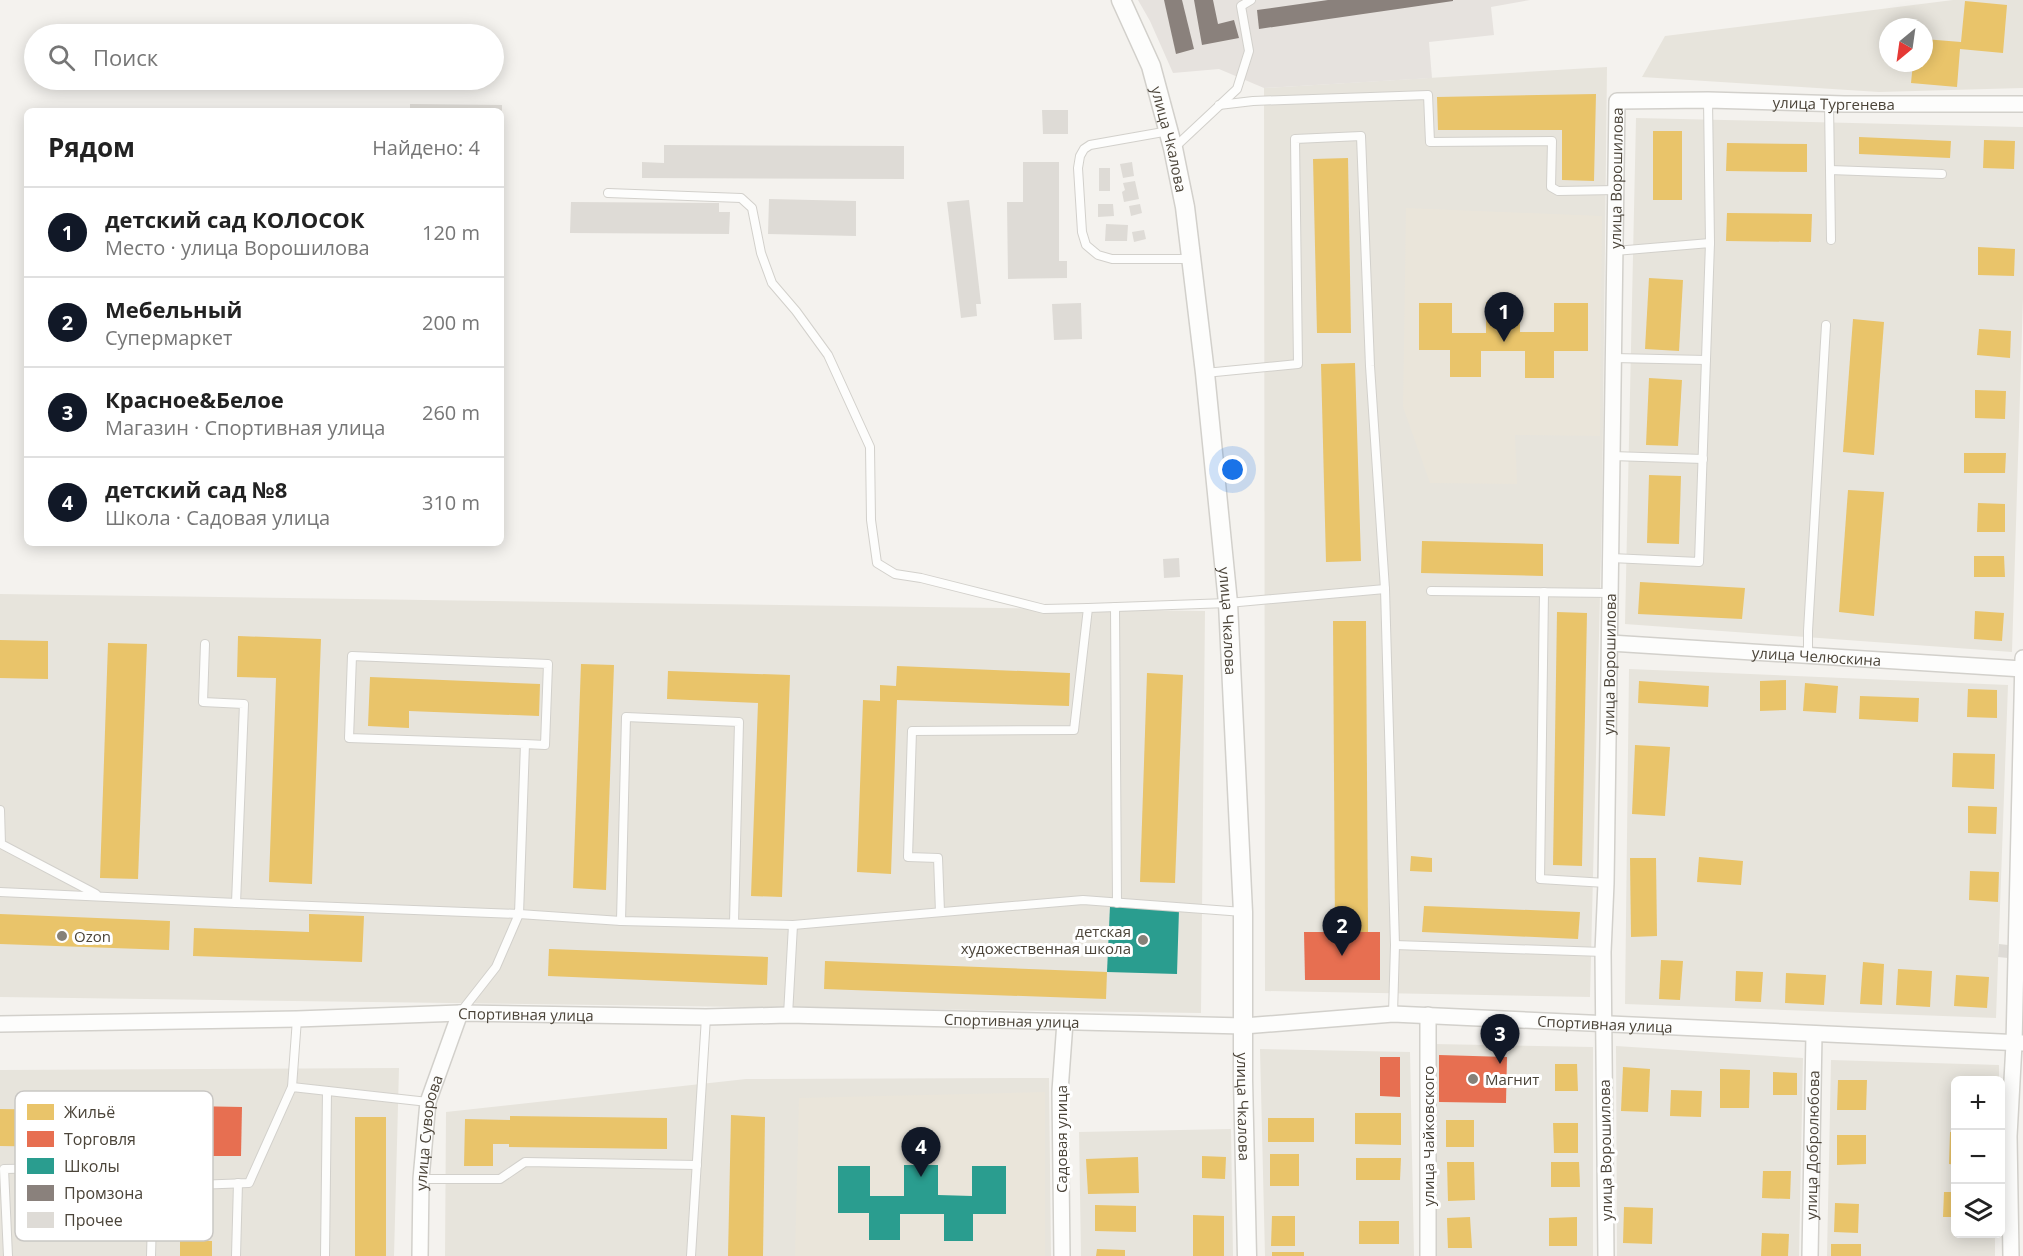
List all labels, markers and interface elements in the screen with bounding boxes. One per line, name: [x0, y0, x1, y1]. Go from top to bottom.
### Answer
north arrow: [1879, 18, 1933, 72]
search box: [24, 24, 504, 90]
icon: search: [45, 41, 78, 74]
text: Поиск: [93, 42, 158, 72]
street label: улица Чкалова: [1147, 84, 1192, 194]
street label: улица Тургенева: [1772, 92, 1895, 114]
street label: улица Ворошилова: [1605, 107, 1627, 249]
text: Рядом: [48, 129, 135, 165]
text: Найдено: 4: [372, 134, 480, 161]
text: детский сад КОЛОСОК: [105, 204, 365, 234]
text: 1: [62, 219, 73, 246]
text: 120 m: [422, 219, 480, 246]
text: Место · улица Ворошилова: [105, 234, 370, 261]
pin: 1: [1484, 292, 1524, 342]
text: Мебельный: [105, 294, 242, 324]
text: 2: [62, 309, 73, 336]
text: 200 m: [422, 309, 480, 336]
text: Супермаркет: [105, 324, 232, 351]
text: Красное&Белое: [105, 384, 284, 414]
text: 3: [62, 399, 73, 426]
text: 260 m: [422, 399, 480, 426]
text: Магазин · Спортивная улица: [105, 414, 385, 441]
your location: [1218, 455, 1247, 484]
text: детский сад №8: [105, 474, 287, 504]
text: 4: [62, 489, 73, 516]
text: 310 m: [422, 489, 480, 516]
text: Школа · Садовая улица: [105, 504, 330, 531]
street label: улица Чкалова: [1214, 566, 1241, 676]
street label: улица Ворошилова: [1598, 593, 1620, 735]
street label: улица Челюскина: [1751, 642, 1882, 670]
pin: 2: [1322, 906, 1362, 956]
place label: детская художественная школа: [961, 921, 1131, 958]
place label: Ozon: [74, 926, 111, 946]
marker: Ozon: [55, 929, 69, 943]
marker: детская художественная школа: [1136, 933, 1150, 947]
street label: Спортивная улица: [458, 1003, 594, 1025]
street label: Спортивная улица: [944, 1009, 1080, 1032]
street label: Спортивная улица: [1537, 1011, 1673, 1037]
pin: 3: [1480, 1014, 1520, 1064]
street label: улица Чкалова: [1233, 1052, 1255, 1161]
street label: улица Чайковского: [1418, 1066, 1438, 1206]
place label: Магнит: [1485, 1069, 1539, 1089]
street label: улица Добролюбова: [1801, 1070, 1823, 1220]
street label: улица Суворова: [411, 1072, 447, 1191]
marker: Магнит: [1466, 1072, 1480, 1086]
map controls: [1951, 1076, 2005, 1238]
button: +: [1951, 1076, 2005, 1130]
street label: улица Ворошилова: [1594, 1079, 1616, 1221]
street label: Садовая улица: [1051, 1085, 1071, 1193]
legend: [15, 1091, 213, 1241]
text: Жильё: [64, 1101, 115, 1123]
text: Торговля: [64, 1128, 136, 1150]
pin: 4: [902, 1128, 940, 1177]
button: −: [1951, 1130, 2005, 1184]
text: Школы: [64, 1155, 120, 1177]
text: Промзона: [64, 1182, 143, 1204]
button: layers: [1951, 1184, 2005, 1238]
text: Прочее: [64, 1209, 123, 1231]

